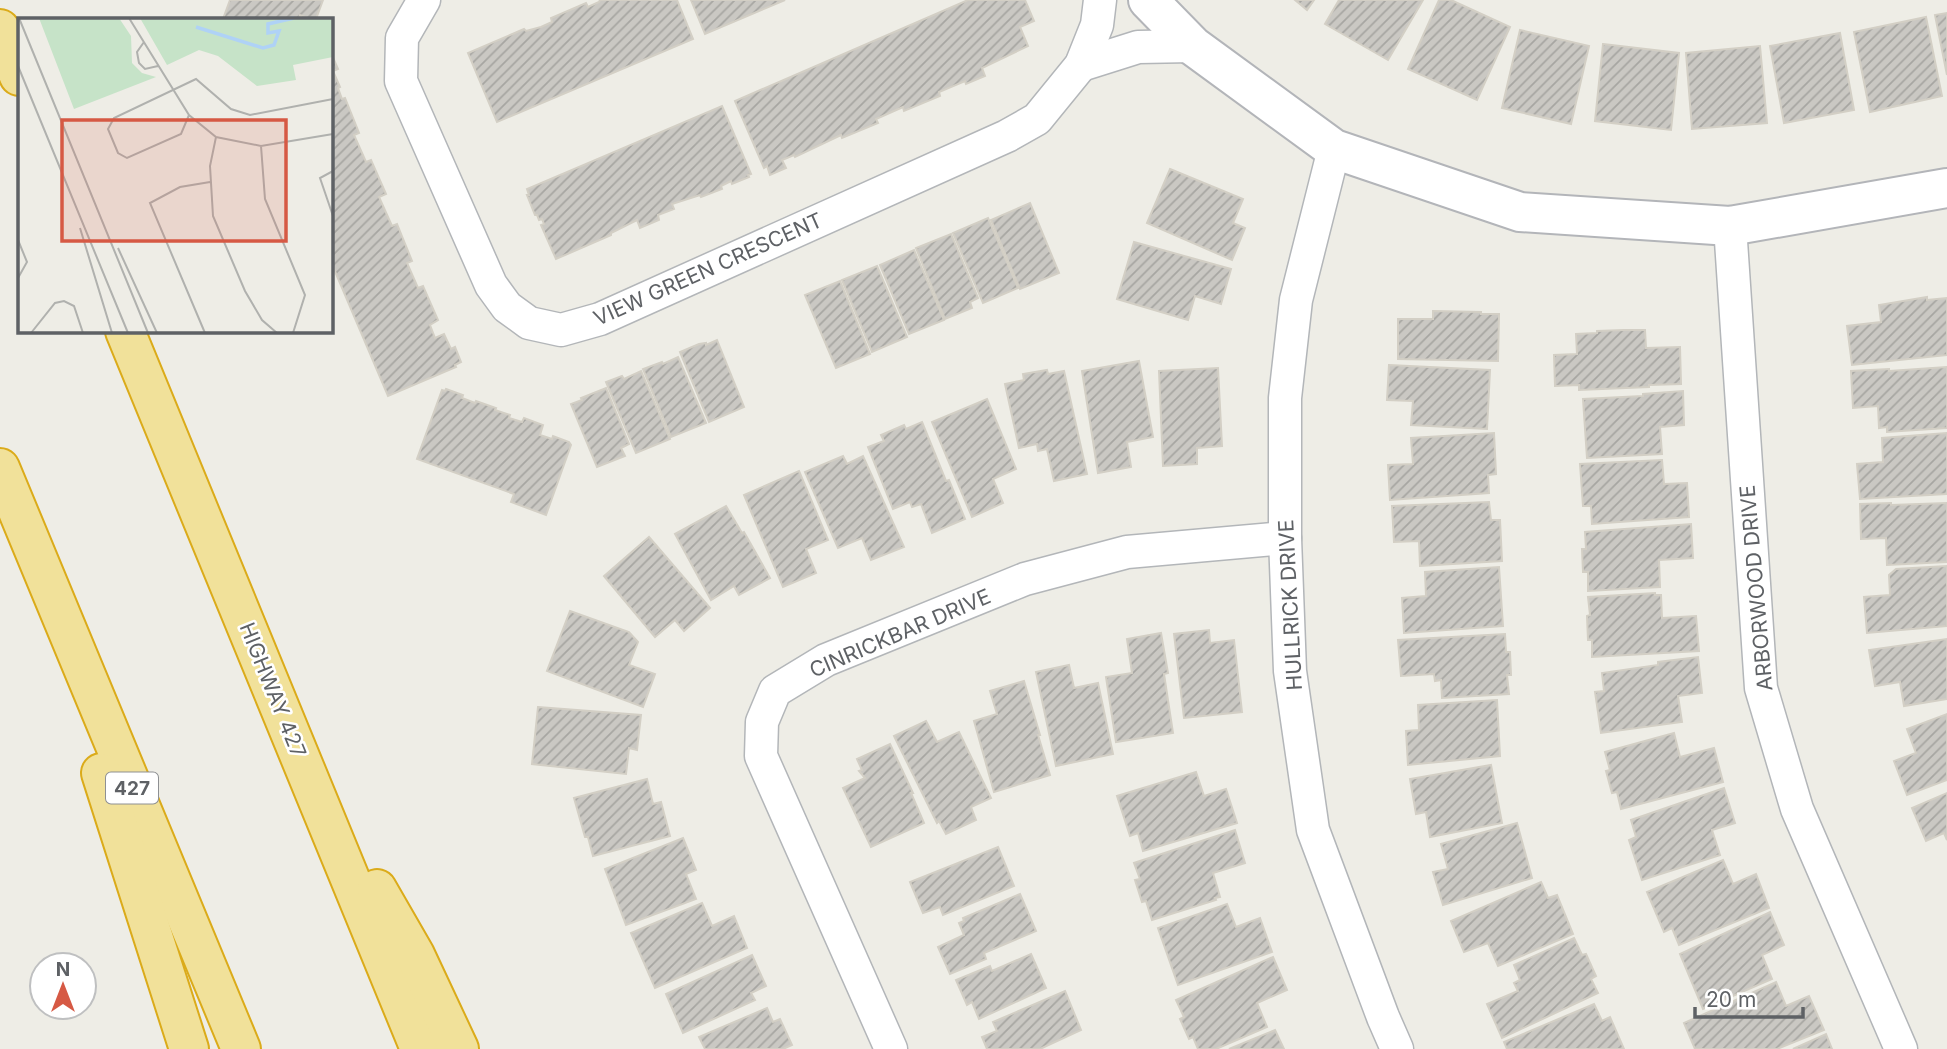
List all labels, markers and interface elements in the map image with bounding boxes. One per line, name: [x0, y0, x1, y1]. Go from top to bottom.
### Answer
inset map: [18, 18, 332, 332]
street label: VIEW GREEN CRESCENT: [590, 207, 826, 331]
street label: ARBORWOOD DRIVE: [1735, 484, 1777, 692]
street label: HULLRICK DRIVE: [1273, 519, 1307, 691]
street label: CINRICKBAR DRIVE: [806, 583, 994, 683]
street label: HIGHWAY 427: [235, 619, 311, 761]
road number: 427: [106, 772, 158, 804]
north arrow: [28, 951, 98, 1021]
text: N: [56, 958, 70, 981]
scale bar: [1695, 976, 1804, 1020]
text: 20 m: [1706, 987, 1756, 1012]

